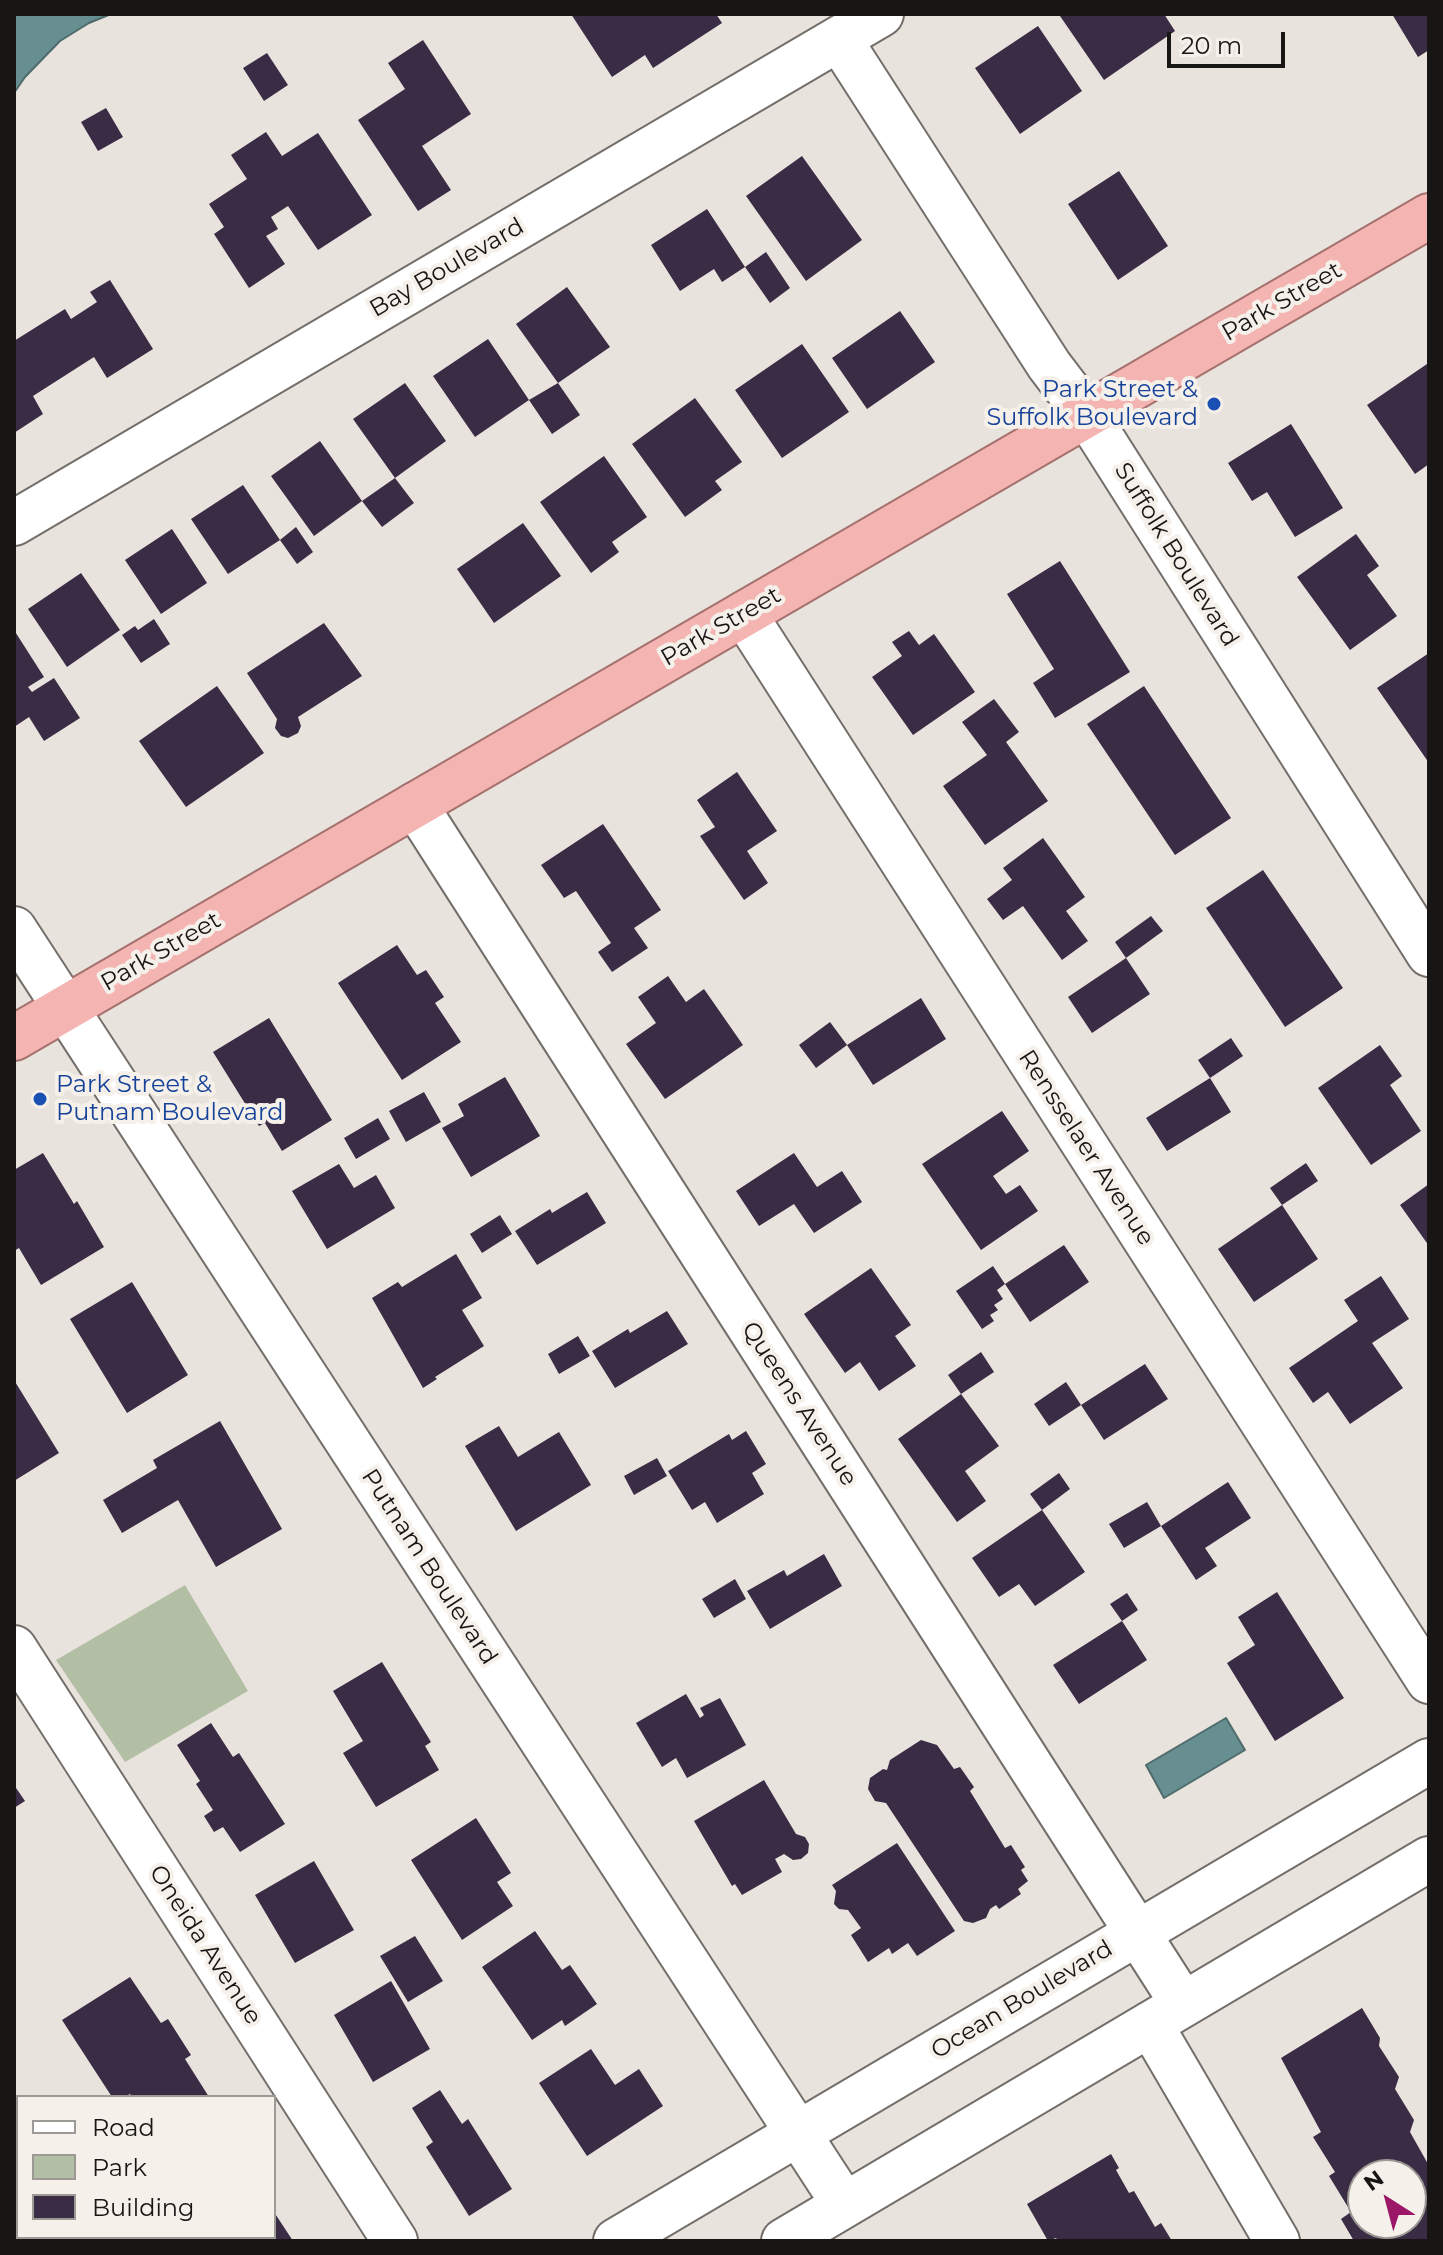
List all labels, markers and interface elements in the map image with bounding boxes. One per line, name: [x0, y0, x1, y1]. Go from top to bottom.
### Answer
scale bar: [1171, 16, 1289, 66]
text: 20 m: [1181, 31, 1242, 60]
street label: Bay Boulevard: [365, 212, 529, 324]
street label: Park Street: [1217, 256, 1347, 348]
place label: Park Street & Suffolk Boulevard: [987, 376, 1198, 432]
marker: Park Street & Suffolk Boulevard: [1205, 395, 1223, 413]
street label: Suffolk Boulevard: [1108, 458, 1244, 652]
street label: Park Street: [656, 581, 786, 673]
street label: Park Street: [96, 906, 226, 998]
street label: Rensselaer Avenue: [1012, 1045, 1160, 1251]
place label: Park Street & Putnam Boulevard: [56, 1071, 284, 1127]
marker: Park Street & Putnam Boulevard: [31, 1090, 49, 1108]
street label: Queens Avenue: [735, 1316, 863, 1492]
street label: Putnam Boulevard: [355, 1464, 503, 1670]
street label: Oneida Avenue: [143, 1860, 267, 2030]
street label: Ocean Boulevard: [926, 1934, 1118, 2066]
legend: [16, 2095, 276, 2239]
text: Road: [92, 2113, 155, 2142]
text: Park: [92, 2153, 147, 2182]
north arrow: [1347, 2159, 1427, 2239]
text: N: [1359, 2165, 1389, 2197]
text: Building: [92, 2193, 195, 2222]

